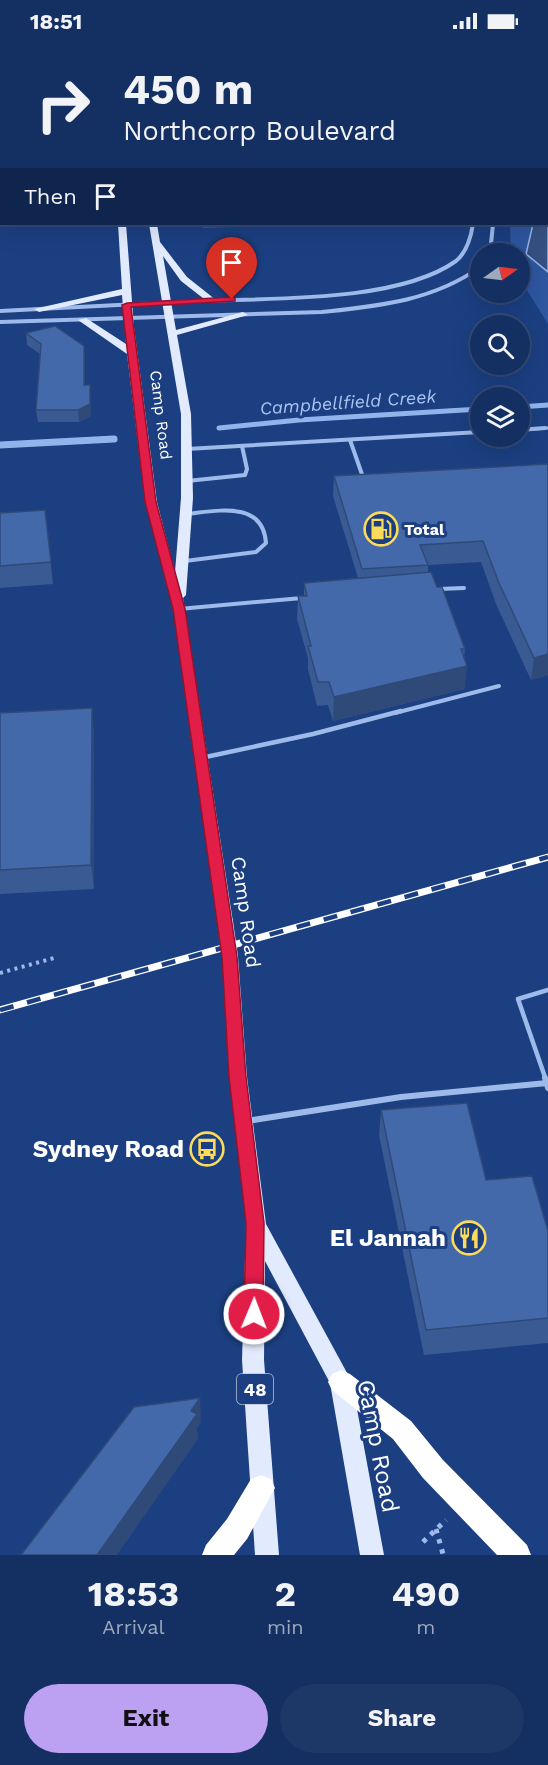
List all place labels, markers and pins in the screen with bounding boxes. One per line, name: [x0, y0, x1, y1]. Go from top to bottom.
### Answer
pin: [206, 237, 257, 299]
fuel station icon: Total: [363, 511, 399, 547]
place label: Total: [404, 520, 445, 539]
bus stop icon: Sydney Road: [189, 1131, 225, 1167]
place label: Sydney Road: [33, 1135, 184, 1163]
restaurant icon: El Jannah: [451, 1220, 487, 1256]
place label: El Jannah: [330, 1224, 446, 1252]

